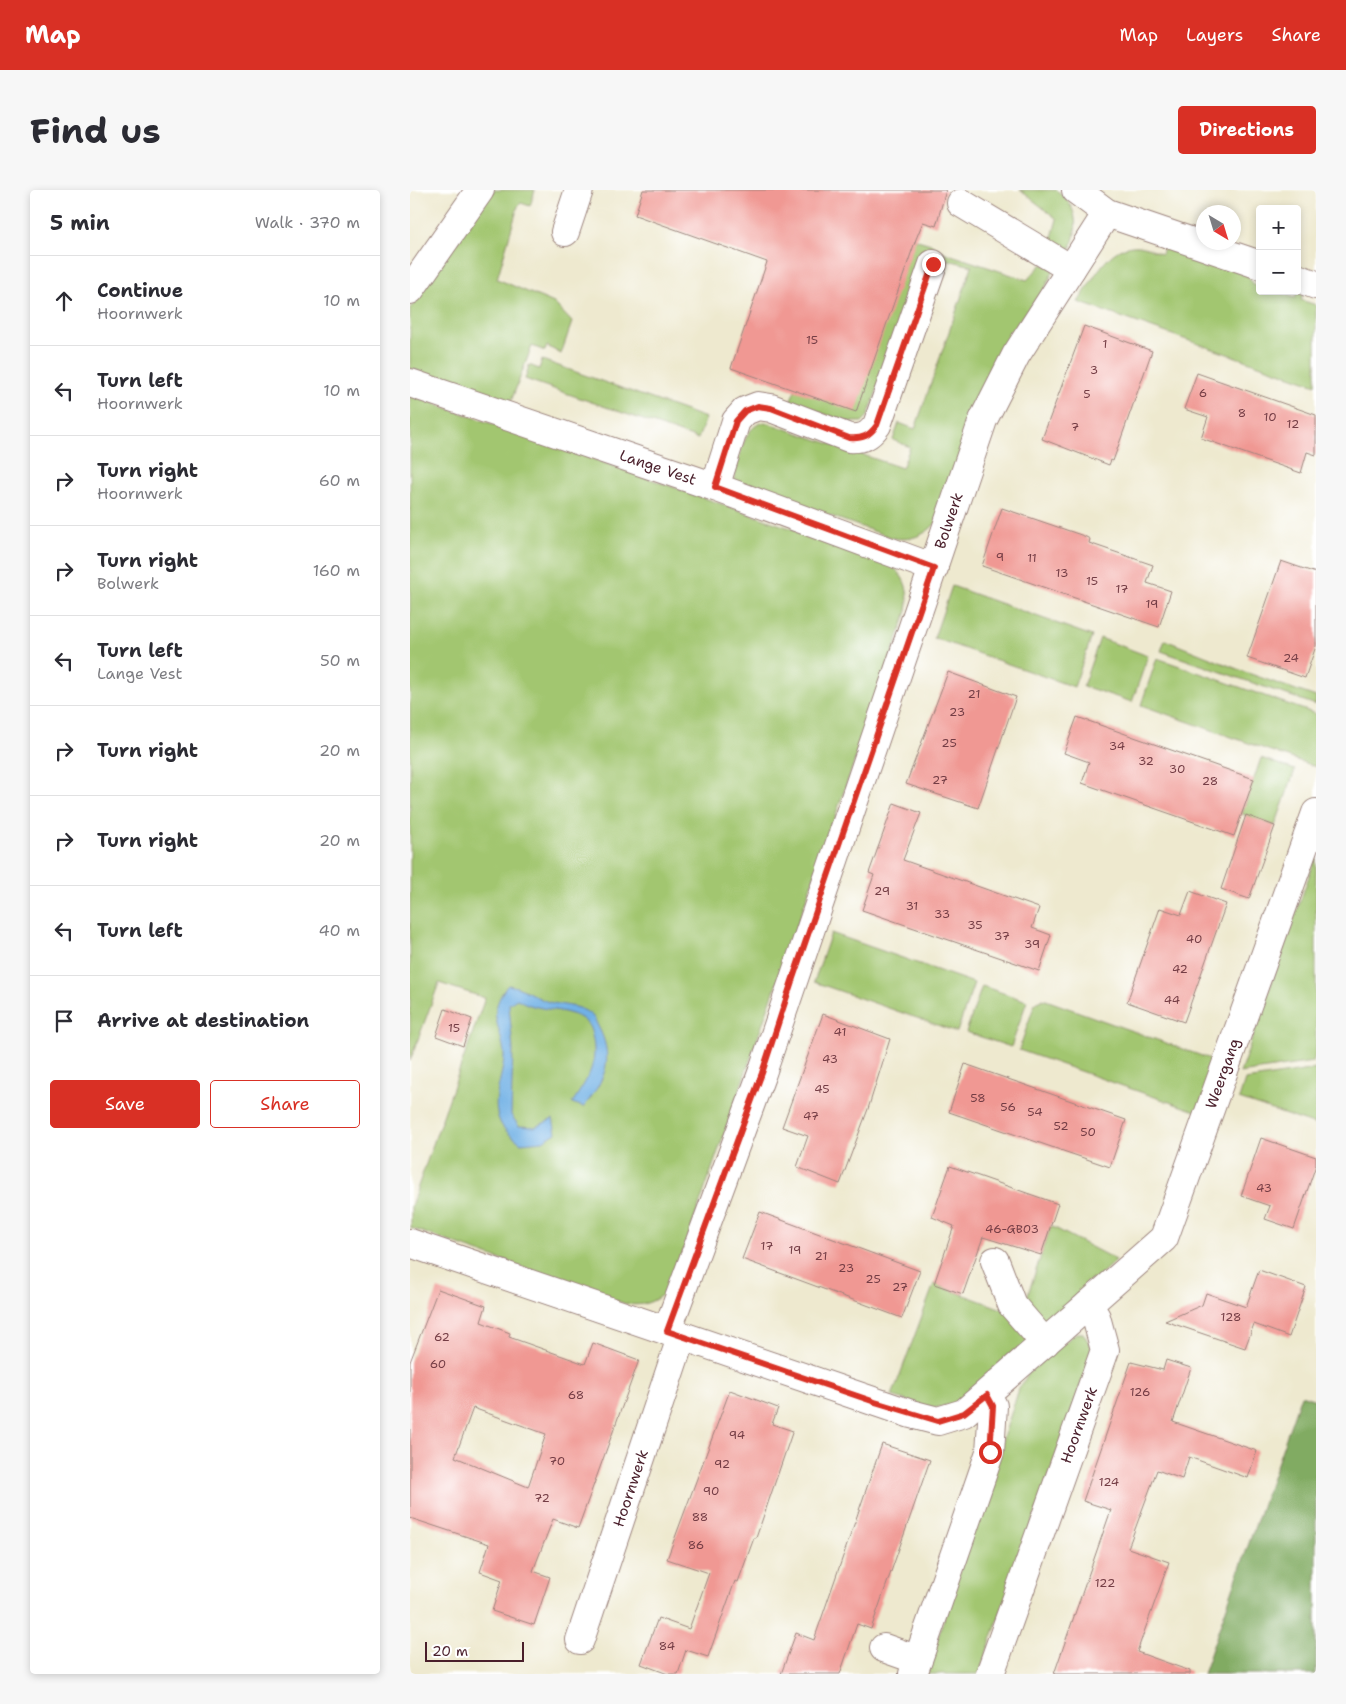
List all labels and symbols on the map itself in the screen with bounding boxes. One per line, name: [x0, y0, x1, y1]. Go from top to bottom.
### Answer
north arrow: [1196, 205, 1241, 250]
route end: [922, 253, 945, 276]
house number: 15: [806, 332, 818, 348]
house number: 1: [1102, 336, 1108, 352]
house number: 3: [1090, 362, 1098, 378]
house number: 6: [1199, 385, 1207, 401]
house number: 5: [1083, 386, 1091, 402]
house number: 8: [1238, 405, 1246, 421]
house number: 10: [1263, 409, 1277, 425]
house number: 12: [1287, 416, 1299, 432]
house number: 7: [1071, 419, 1079, 435]
street label: Lange Vest: [617, 445, 699, 490]
street label: Bolwerk: [930, 490, 968, 552]
house number: 9: [996, 549, 1004, 565]
house number: 11: [1027, 550, 1037, 566]
house number: 13: [1056, 565, 1068, 581]
house number: 15: [1086, 573, 1098, 589]
house number: 17: [1116, 581, 1128, 597]
house number: 19: [1146, 596, 1158, 612]
house number: 24: [1283, 650, 1299, 666]
house number: 21: [968, 686, 980, 702]
house number: 23: [949, 704, 965, 720]
house number: 25: [941, 735, 957, 751]
house number: 34: [1109, 738, 1125, 754]
house number: 32: [1138, 753, 1154, 769]
house number: 30: [1169, 761, 1185, 777]
house number: 27: [932, 772, 948, 788]
house number: 28: [1202, 773, 1218, 789]
house number: 29: [874, 883, 890, 899]
house number: 31: [906, 898, 918, 914]
house number: 33: [934, 906, 950, 922]
house number: 35: [967, 917, 983, 933]
house number: 37: [994, 928, 1010, 944]
house number: 40: [1186, 931, 1202, 947]
house number: 39: [1024, 936, 1040, 952]
house number: 42: [1172, 961, 1188, 977]
house number: 44: [1164, 992, 1180, 1008]
house number: 15: [448, 1020, 460, 1036]
house number: 41: [834, 1024, 846, 1040]
street label: Weergang: [1201, 1035, 1245, 1112]
house number: 43: [822, 1051, 838, 1067]
house number: 45: [814, 1081, 830, 1097]
house number: 58: [970, 1090, 986, 1106]
house number: 56: [1000, 1099, 1016, 1115]
house number: 54: [1027, 1104, 1043, 1120]
house number: 47: [803, 1108, 819, 1124]
house number: 52: [1053, 1118, 1069, 1134]
house number: 50: [1080, 1124, 1096, 1140]
house number: 43: [1256, 1180, 1272, 1196]
house number: 46-GB03: [985, 1221, 1039, 1237]
house number: 17: [761, 1238, 773, 1254]
house number: 19: [789, 1242, 801, 1258]
house number: 21: [815, 1248, 827, 1264]
house number: 23: [838, 1260, 854, 1276]
house number: 25: [865, 1271, 881, 1287]
house number: 27: [892, 1279, 908, 1295]
house number: 128: [1221, 1309, 1241, 1325]
house number: 62: [434, 1329, 450, 1345]
house number: 60: [430, 1356, 446, 1372]
street label: Hoornwerk: [1056, 1384, 1102, 1466]
house number: 126: [1130, 1384, 1150, 1400]
house number: 68: [568, 1387, 584, 1403]
house number: 94: [729, 1427, 745, 1443]
route start: [979, 1441, 1002, 1464]
street label: Hoornwerk: [608, 1447, 653, 1530]
house number: 70: [549, 1453, 565, 1469]
house number: 92: [714, 1456, 730, 1472]
house number: 124: [1099, 1474, 1119, 1490]
house number: 90: [703, 1483, 719, 1499]
house number: 72: [534, 1490, 550, 1506]
house number: 88: [692, 1509, 708, 1525]
house number: 86: [688, 1537, 704, 1553]
house number: 122: [1095, 1575, 1115, 1591]
house number: 84: [659, 1638, 675, 1654]
scale bar: [425, 1639, 524, 1662]

